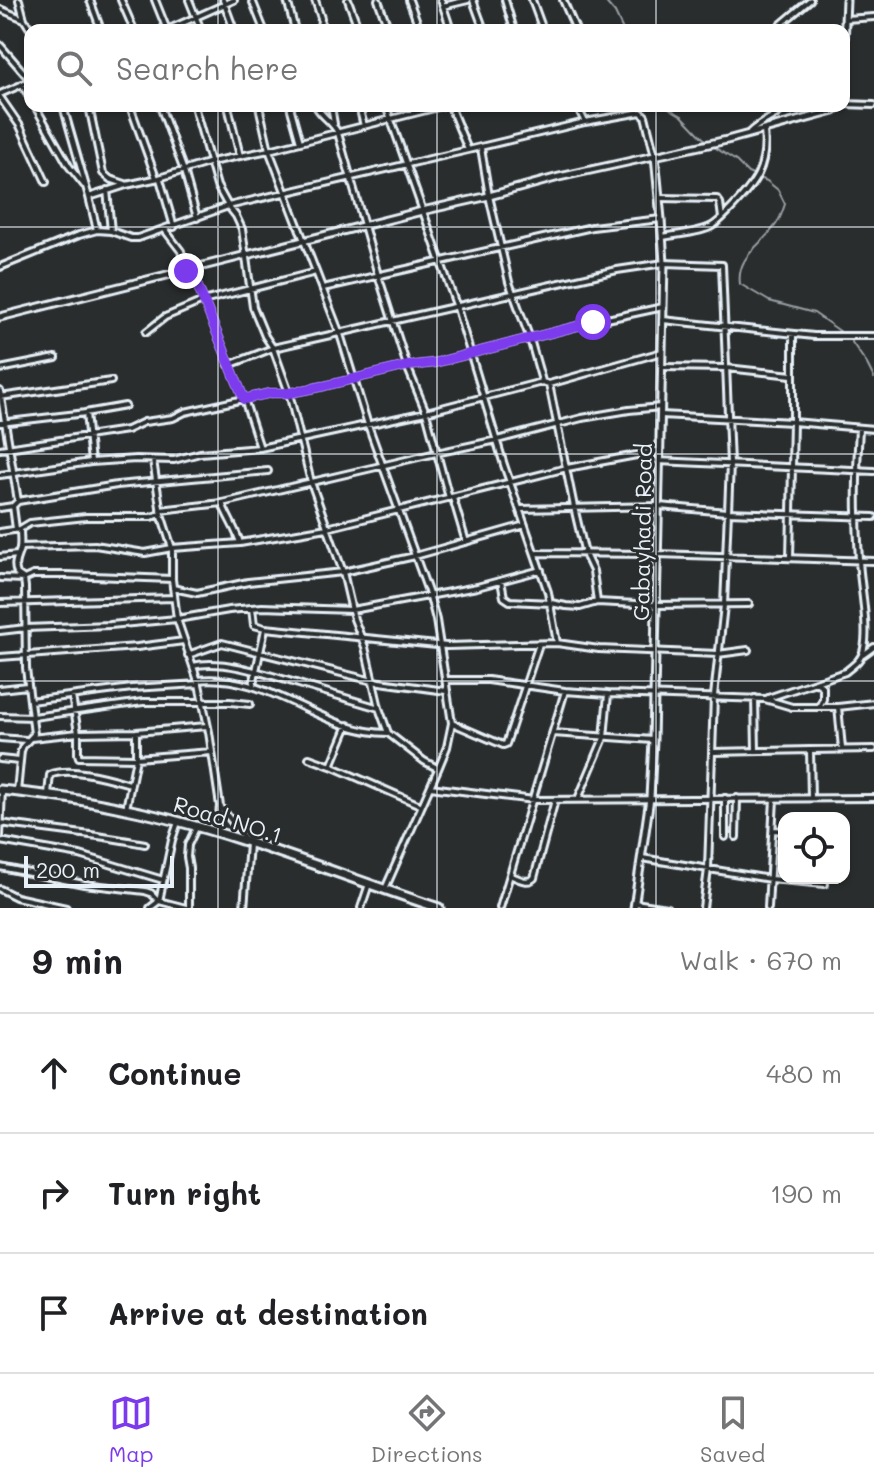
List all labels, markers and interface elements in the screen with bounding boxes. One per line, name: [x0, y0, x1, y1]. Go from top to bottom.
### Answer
search box: [24, 24, 850, 112]
icon: search: [52, 46, 96, 90]
text: Search here: [116, 48, 299, 88]
route end: [168, 253, 204, 289]
route start: [575, 304, 611, 340]
street label: Gabayhadi Road: [626, 443, 658, 621]
street label: Road NO.1: [170, 789, 286, 849]
map controls: [778, 812, 850, 884]
button: locate: [778, 812, 850, 884]
scale bar: [24, 852, 174, 888]
text: 200 m: [36, 855, 100, 884]
text: 9 min: [32, 938, 123, 983]
text: Walk · 670 m: [679, 943, 842, 977]
icon: ahead: [32, 1051, 76, 1095]
text: Continue: [108, 1053, 241, 1093]
text: 480 m: [766, 1056, 842, 1090]
icon: right: [32, 1171, 76, 1215]
text: Turn right: [108, 1173, 261, 1213]
text: 190 m: [770, 1176, 842, 1210]
icon: arrive: [32, 1291, 76, 1335]
text: Arrive at destination: [108, 1293, 428, 1333]
tab: Map: [109, 1391, 154, 1468]
tab: Directions: [371, 1391, 483, 1468]
tab: Saved: [700, 1391, 765, 1468]

